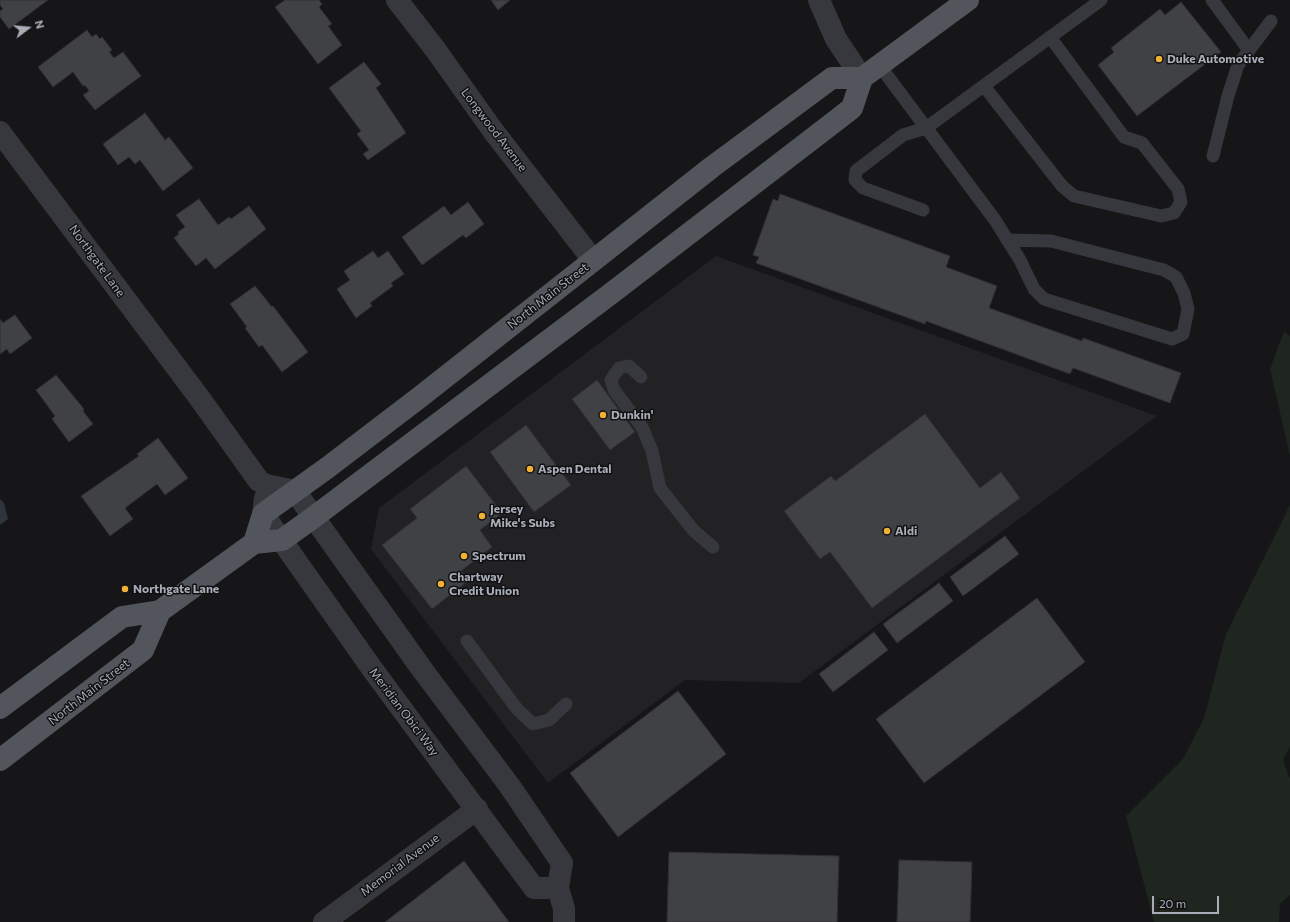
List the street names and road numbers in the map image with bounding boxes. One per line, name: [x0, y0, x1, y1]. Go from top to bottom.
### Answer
street label: Longwood Avenue: [458, 86, 530, 174]
street label: Northgate Lane: [66, 222, 128, 300]
street label: North Main Street: [505, 260, 591, 332]
street label: North Main Street: [46, 656, 132, 728]
street label: Meridian Obici Way: [366, 665, 442, 759]
street label: Memorial Avenue: [358, 831, 442, 899]

